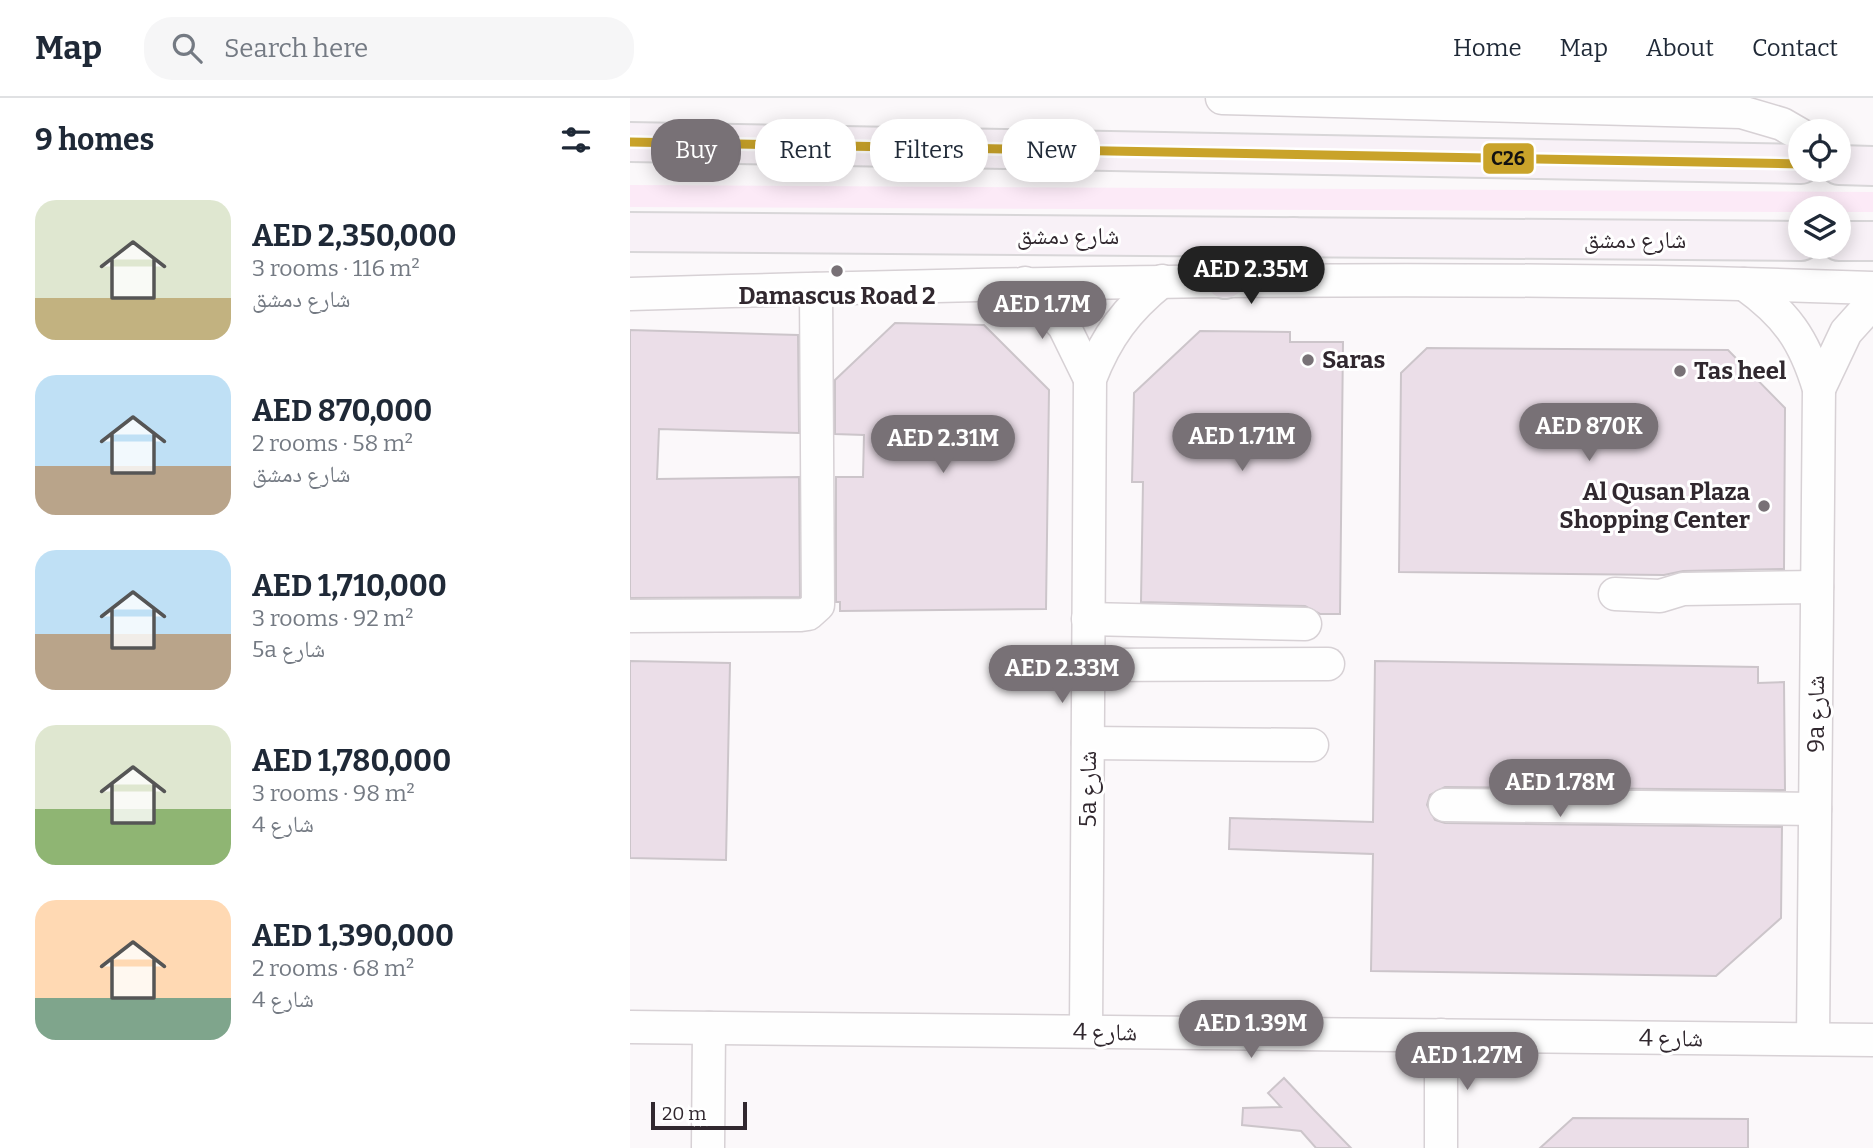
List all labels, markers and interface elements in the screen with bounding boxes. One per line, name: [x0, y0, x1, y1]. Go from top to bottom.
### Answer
search box: [144, 17, 634, 80]
text: Map: [35, 28, 102, 68]
icon: search: [168, 29, 206, 67]
text: Search here: [224, 33, 368, 64]
text: Home: [1453, 34, 1522, 62]
text: Map: [1560, 34, 1608, 62]
text: About: [1646, 34, 1714, 62]
text: Contact: [1752, 34, 1838, 62]
chip: Buy: [651, 119, 741, 182]
chip: Rent: [755, 119, 856, 182]
chip: Filters: [870, 119, 988, 182]
chip: New: [1002, 119, 1100, 182]
map controls: [1788, 119, 1851, 259]
button: locate: [1788, 119, 1851, 182]
icon: filters: [557, 121, 595, 159]
text: 9 homes: [35, 122, 154, 158]
line badge: C26: [1482, 142, 1535, 175]
text: C26: [1491, 147, 1525, 170]
button: layers: [1788, 196, 1851, 259]
text: AED 2,350,000: [252, 218, 457, 254]
street label: شارع دمشق: [1017, 222, 1119, 251]
street label: شارع دمشق: [1584, 226, 1686, 255]
icon: home: [91, 228, 175, 312]
pin: AED 2.35M: [1171, 246, 1331, 306]
text: 3 rooms · 116 m²: [252, 254, 420, 282]
text: AED 2.35M: [1194, 255, 1308, 283]
marker: Damascus Road 2: [829, 263, 845, 279]
place label: Damascus Road 2: [739, 282, 935, 310]
pin: AED 1.7M: [970, 282, 1114, 341]
text: شارع دمشق: [252, 285, 350, 313]
text: AED 1.7M: [993, 290, 1091, 318]
place label: Saras: [1322, 346, 1386, 374]
marker: Saras: [1300, 352, 1316, 368]
place label: Tas heel: [1694, 357, 1787, 385]
marker: Tas heel: [1672, 363, 1688, 379]
text: AED 870,000: [252, 393, 432, 429]
icon: home: [91, 403, 175, 487]
pin: AED 870K: [1517, 404, 1661, 463]
text: AED 870K: [1535, 412, 1643, 440]
pin: AED 1.71M: [1162, 414, 1322, 473]
pin: AED 2.31M: [863, 416, 1023, 475]
text: AED 1.71M: [1188, 422, 1296, 450]
text: AED 2.31M: [887, 424, 999, 452]
text: 2 rooms · 58 m²: [252, 429, 413, 457]
text: شارع دمشق: [252, 460, 350, 488]
place label: Al Qusan Plaza Shopping Center: [1559, 478, 1751, 534]
marker: Al Qusan Plaza Shopping Center: [1756, 498, 1772, 514]
text: AED 1,710,000: [252, 568, 447, 604]
icon: home: [91, 578, 175, 662]
text: 3 rooms · 92 m²: [252, 604, 413, 632]
text: 5a شارع: [252, 635, 325, 663]
pin: AED 2.33M: [982, 646, 1142, 705]
text: AED 2.33M: [1005, 654, 1119, 682]
street label: 9a شارع: [1802, 675, 1831, 753]
text: AED 1,780,000: [252, 743, 451, 779]
street label: 5a شارع: [1074, 751, 1103, 827]
icon: home: [91, 753, 175, 837]
pin: AED 1.78M: [1480, 760, 1640, 819]
text: AED 1.78M: [1505, 768, 1615, 796]
text: 3 rooms · 98 m²: [252, 779, 415, 807]
text: شارع 4: [252, 810, 314, 838]
text: AED 1,390,000: [252, 918, 454, 954]
icon: home: [91, 928, 175, 1012]
text: 2 rooms · 68 m²: [252, 954, 414, 982]
text: شارع 4: [252, 985, 314, 1013]
pin: AED 1.39M: [1171, 1000, 1331, 1060]
text: AED 1.39M: [1195, 1009, 1307, 1037]
street label: شارع 4: [1073, 1017, 1137, 1048]
street label: شارع 4: [1639, 1023, 1703, 1054]
pin: AED 1.27M: [1387, 1032, 1547, 1092]
text: AED 1.27M: [1411, 1041, 1523, 1069]
scale bar: [651, 1099, 747, 1131]
text: 20 m: [662, 1102, 706, 1125]

